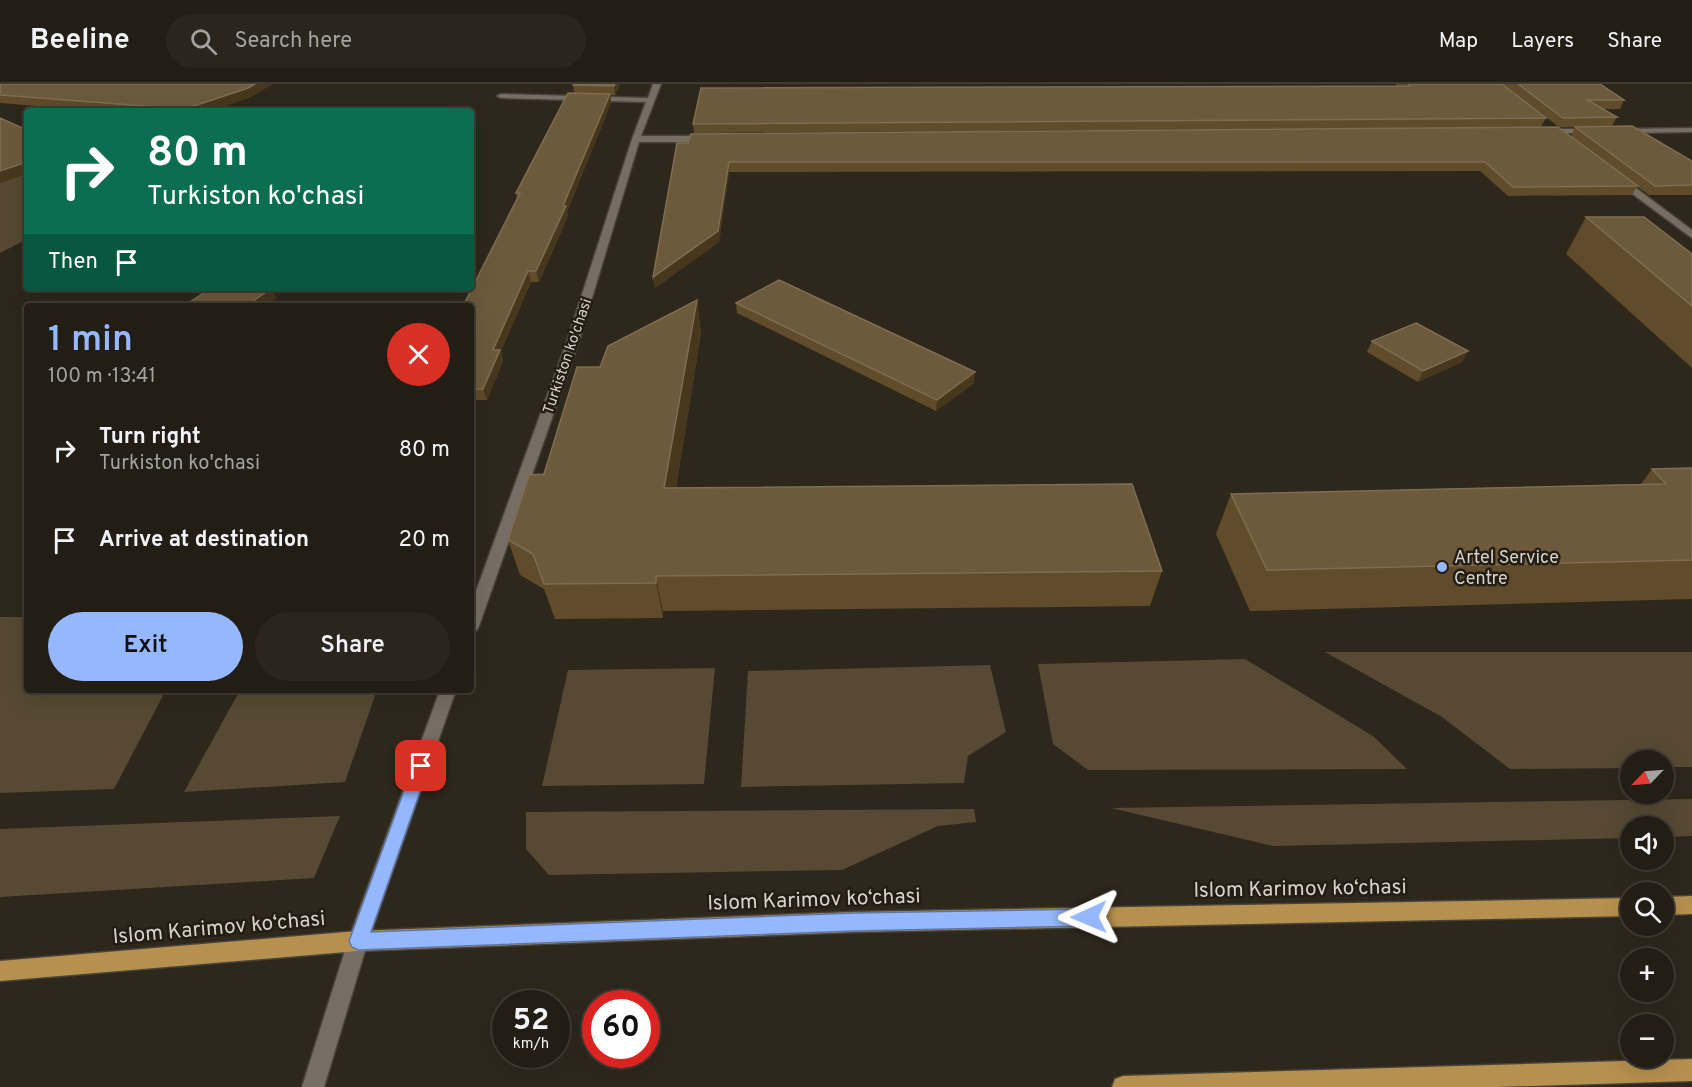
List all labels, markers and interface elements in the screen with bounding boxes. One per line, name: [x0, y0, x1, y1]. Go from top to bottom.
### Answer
search box: [166, 14, 586, 68]
text: Beeline: [30, 23, 130, 59]
icon: search: [187, 25, 220, 58]
text: Search here: [235, 28, 352, 55]
text: Map: [1439, 28, 1478, 55]
text: Layers: [1511, 28, 1574, 55]
text: Share: [1607, 28, 1662, 55]
text: 80 m: [147, 128, 248, 181]
icon: right: [48, 132, 126, 210]
text: Turkiston ko'chasi: [147, 180, 364, 214]
icon: arrive: [110, 246, 143, 279]
text: Then: [48, 249, 98, 276]
street label: Turkiston ko'chasi: [540, 296, 597, 417]
text: 1 min: [48, 318, 133, 364]
button: close: [387, 323, 450, 386]
text: 100 m · 13:41: [48, 364, 156, 390]
text: Turn right: [99, 424, 201, 451]
icon: right: [48, 434, 81, 467]
text: 80 m: [399, 437, 450, 464]
text: Turkiston ko'chasi: [99, 451, 260, 477]
icon: arrive: [48, 524, 81, 557]
text: Arrive at destination: [99, 527, 309, 554]
text: 20 m: [399, 527, 450, 554]
place label: Artel Service Centre: [1454, 547, 1559, 591]
marker: Artel Service Centre: [1435, 560, 1449, 574]
button: Exit: [48, 612, 243, 681]
button: Share: [255, 612, 450, 681]
pin: [395, 740, 446, 791]
icon: arrive: [404, 749, 437, 782]
north arrow: [1620, 750, 1674, 804]
map controls: [1620, 750, 1674, 1068]
button: sound: [1620, 816, 1674, 870]
street label: Islom Karimov ko‘chasi: [1193, 874, 1407, 905]
button: search: [1620, 882, 1674, 936]
street label: Islom Karimov ko‘chasi: [707, 883, 921, 918]
position arrow: [1057, 885, 1121, 949]
street label: Islom Karimov ko‘chasi: [112, 906, 327, 951]
button: +: [1620, 948, 1674, 1002]
speed limit sign: 60: [582, 990, 660, 1068]
text: 52: [513, 1003, 549, 1040]
button: −: [1620, 1014, 1674, 1068]
text: km/h: [513, 1035, 549, 1054]

